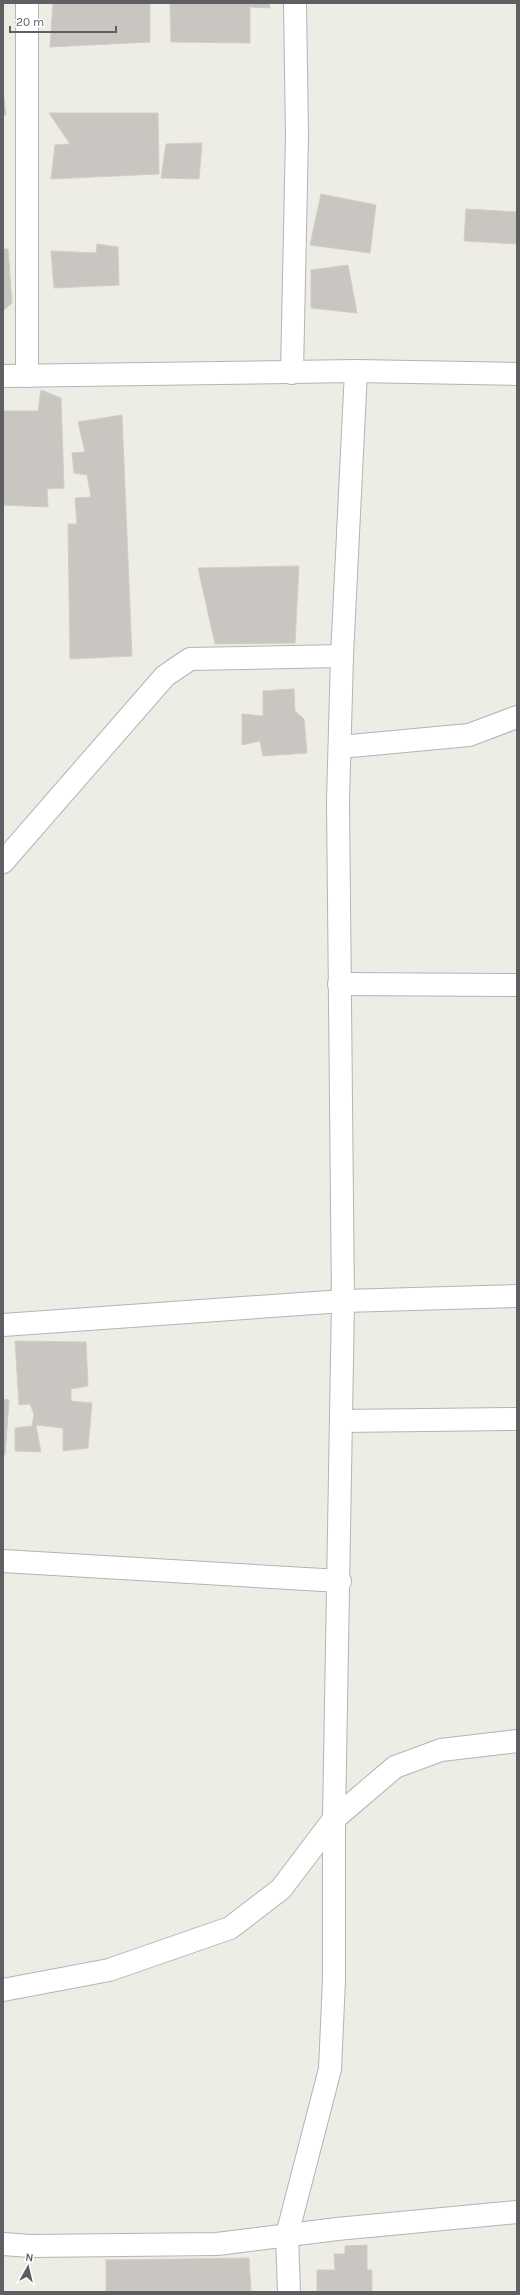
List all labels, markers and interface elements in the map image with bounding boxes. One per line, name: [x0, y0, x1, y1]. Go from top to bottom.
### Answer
scale bar: [10, 8, 116, 34]
text: 20 m: [16, 15, 44, 29]
north arrow: [8, 2247, 48, 2287]
text: N: [25, 2251, 34, 2265]

